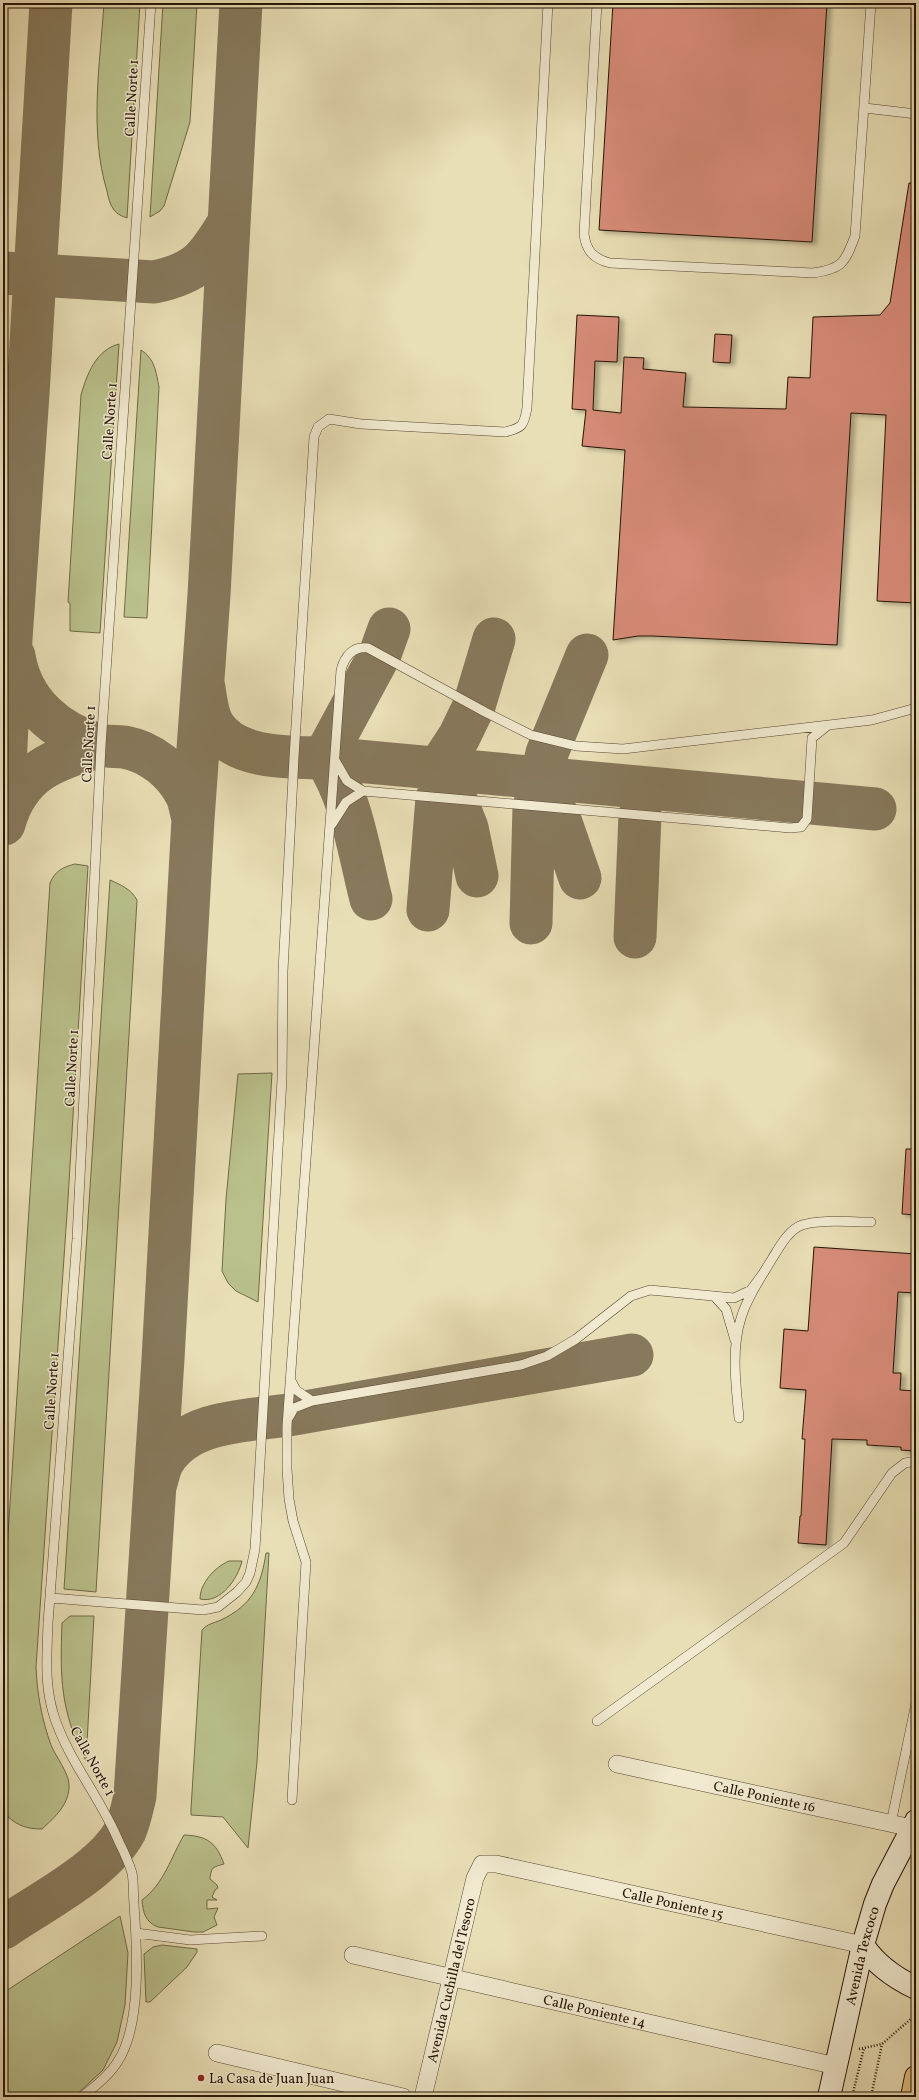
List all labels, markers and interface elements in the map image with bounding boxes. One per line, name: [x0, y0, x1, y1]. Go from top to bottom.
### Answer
street label: Calle Norte 1: [121, 59, 144, 137]
street label: Calle Norte 1: [98, 382, 123, 460]
street label: Calle Norte 1: [78, 705, 101, 783]
street label: Calle Norte 1: [61, 1029, 84, 1107]
street label: Calle Norte 1: [40, 1352, 65, 1430]
street label: Calle Norte 1: [65, 1723, 119, 1800]
street label: Calle Poniente 16: [712, 1777, 817, 1818]
street label: Calle Poniente 15: [620, 1884, 725, 1925]
street label: Avenida Cuchilla del Tesoro: [423, 1896, 481, 2065]
street label: Avenida Texcoco: [842, 1905, 885, 2007]
street label: Calle Poniente 14: [541, 1991, 648, 2033]
place label: La Casa de Juan Juan: [209, 2070, 334, 2089]
marker: La Casa de Juan Juan: [196, 2073, 206, 2083]

